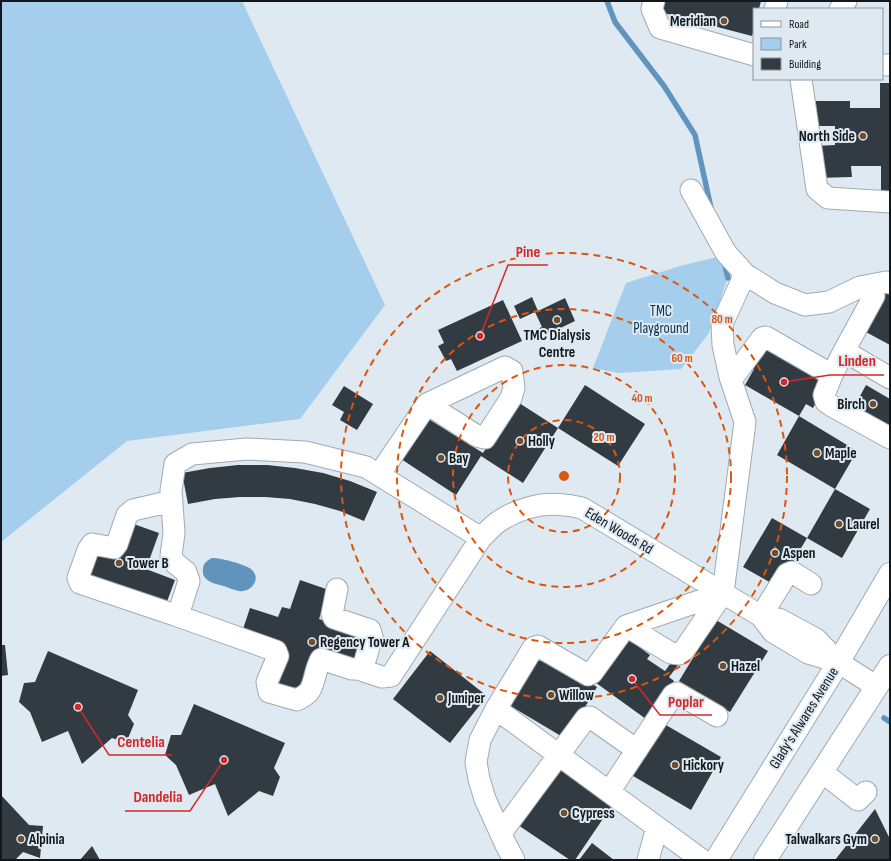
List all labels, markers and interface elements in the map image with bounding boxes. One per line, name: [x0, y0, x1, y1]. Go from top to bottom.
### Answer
legend: [753, 8, 883, 80]
place label: Meridian: [670, 12, 716, 31]
marker: Meridian: [719, 16, 729, 26]
text: Road: [789, 17, 809, 32]
text: Park: [789, 37, 807, 52]
text: Building: [789, 57, 821, 72]
place label: North Side: [799, 127, 855, 146]
marker: North Side: [858, 131, 868, 141]
callout: Pine: [508, 237, 548, 265]
text: Pine: [516, 243, 540, 262]
park label: TMC Playground: [633, 302, 689, 338]
text: 80 m: [711, 312, 733, 327]
marker: TMC Dialysis Centre: [552, 315, 562, 325]
place label: TMC Dialysis Centre: [524, 326, 591, 362]
callout: Linden: [830, 347, 884, 375]
text: 60 m: [671, 351, 693, 366]
text: Linden: [838, 352, 876, 371]
text: 40 m: [631, 391, 653, 406]
place label: Birch: [837, 395, 865, 414]
marker: Birch: [868, 399, 878, 409]
text: 20 m: [594, 430, 614, 445]
place label: Holly: [528, 432, 556, 451]
marker: Holly: [515, 436, 525, 446]
place label: Maple: [825, 444, 857, 463]
marker: Maple: [812, 448, 822, 458]
place label: Bay: [449, 449, 469, 468]
marker: Bay: [436, 453, 446, 463]
centre of rings: [557, 469, 571, 483]
street label: Eden Woods Rd: [581, 503, 657, 559]
place label: Laurel: [847, 515, 880, 534]
marker: Laurel: [834, 519, 844, 529]
place label: Aspen: [782, 544, 816, 563]
marker: Aspen: [770, 548, 780, 558]
place label: Tower B: [127, 554, 169, 573]
marker: Tower B: [114, 558, 124, 568]
place label: Regency Tower A: [320, 633, 410, 652]
marker: Regency Tower A: [307, 637, 317, 647]
place label: Hazel: [731, 657, 760, 676]
marker: Hazel: [718, 661, 728, 671]
street label: Glady's Alwares Avenue: [765, 664, 843, 772]
place label: Willow: [559, 686, 594, 705]
callout: Poplar: [660, 687, 712, 715]
place label: Juniper: [447, 689, 486, 708]
marker: Willow: [546, 690, 556, 700]
marker: Juniper: [435, 693, 445, 703]
text: Poplar: [668, 693, 704, 712]
callout: Centelia: [109, 727, 172, 755]
text: Centelia: [117, 733, 165, 752]
place label: Hickory: [683, 756, 725, 775]
marker: Hickory: [670, 760, 680, 770]
callout: Dandelia: [125, 783, 190, 811]
text: Dandelia: [134, 788, 182, 807]
place label: Cypress: [572, 804, 615, 823]
marker: Cypress: [559, 808, 569, 818]
place label: Alpinia: [28, 830, 65, 849]
place label: Talwalkars Gym: [785, 830, 867, 849]
marker: Alpinia: [16, 834, 26, 844]
marker: Talwalkars Gym: [870, 834, 880, 844]

